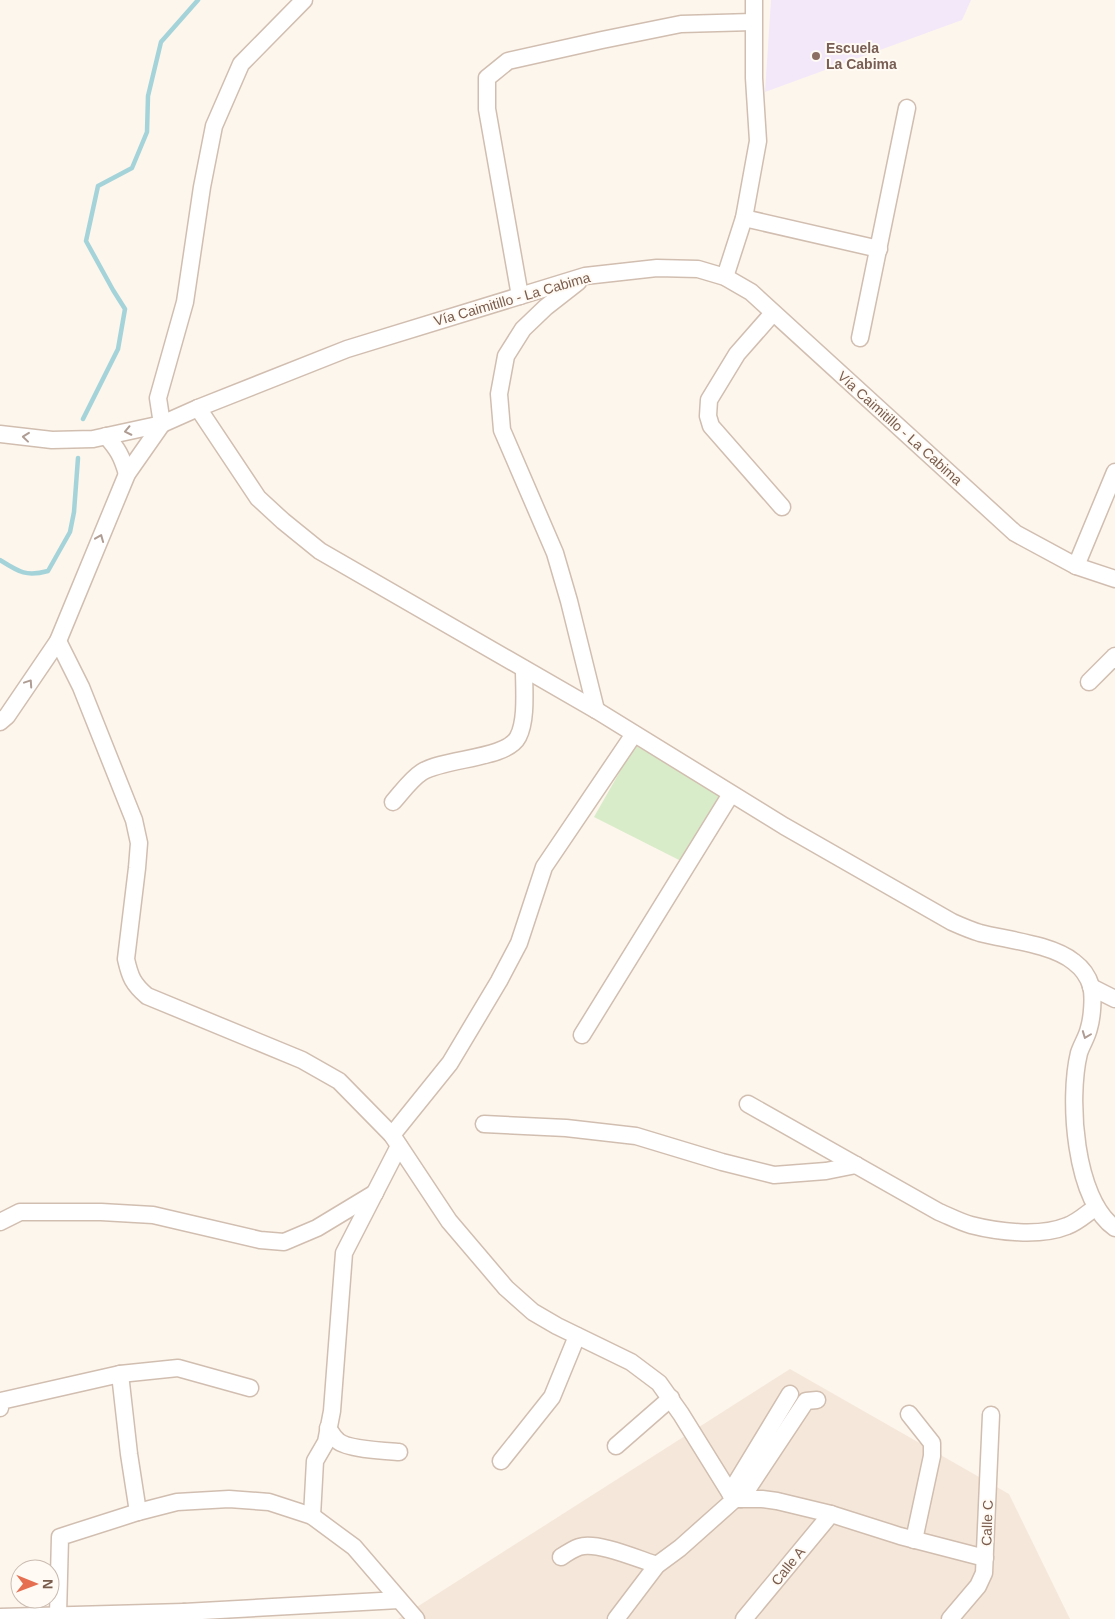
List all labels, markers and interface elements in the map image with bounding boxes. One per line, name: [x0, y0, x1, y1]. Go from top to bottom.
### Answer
place label: Escuela La Cabima: [826, 40, 897, 72]
marker: Escuela La Cabima: [810, 50, 822, 62]
street label: Vía Caimitillo - La Cabima: [432, 269, 592, 329]
street label: Vía Caimitillo - La Cabima: [835, 368, 966, 488]
one-way arrow: [123, 426, 132, 436]
one-way arrow: [22, 432, 30, 443]
one-way arrow: [94, 534, 105, 543]
one-way arrow: [23, 680, 32, 689]
one-way arrow: [1082, 1030, 1092, 1039]
street label: Calle C: [978, 1500, 996, 1546]
street label: Calle A: [768, 1543, 809, 1588]
north arrow: [10, 1559, 60, 1609]
text: N: [40, 1579, 56, 1589]

